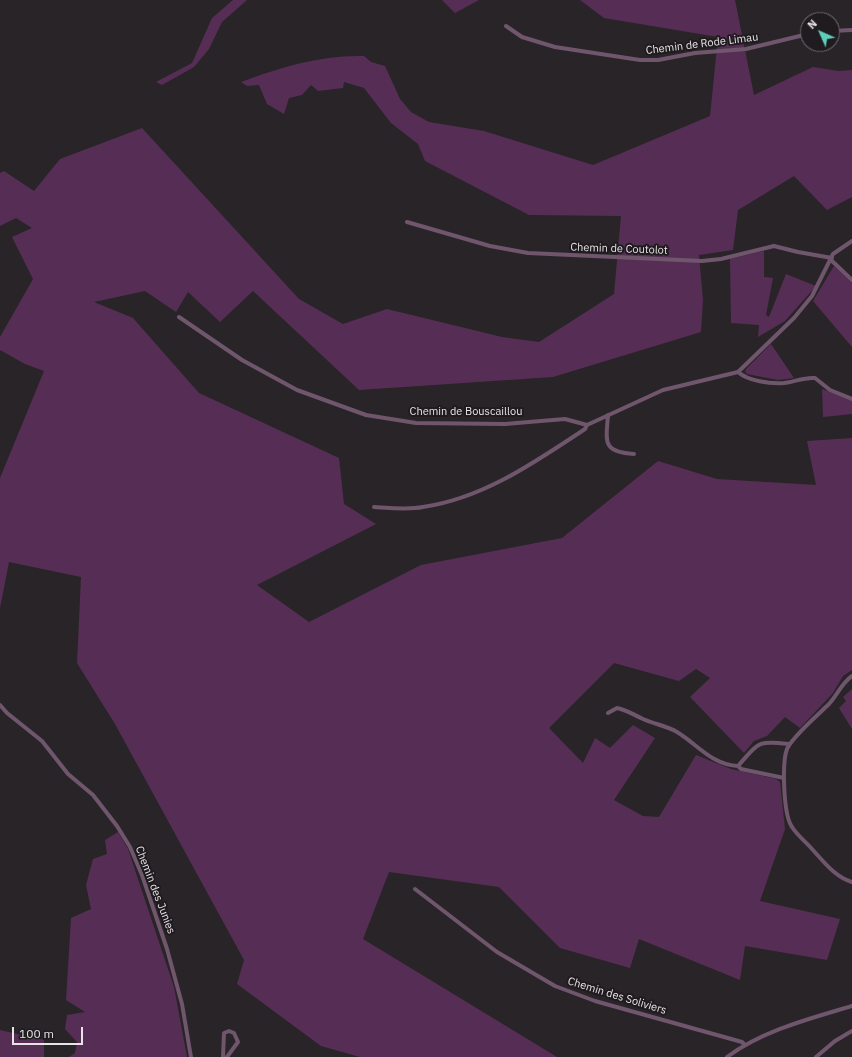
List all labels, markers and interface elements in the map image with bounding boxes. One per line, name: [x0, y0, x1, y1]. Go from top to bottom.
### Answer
north arrow: [800, 12, 840, 52]
text: N: [804, 16, 820, 32]
street label: Chemin de Rode Limau: [645, 31, 759, 57]
street label: Chemin de Coutolot: [570, 241, 668, 257]
street label: Chemin de Bouscaillou: [410, 405, 522, 419]
street label: Chemin des Junies: [132, 844, 178, 936]
street label: Chemin des Soliviers: [566, 975, 668, 1017]
scale bar: [14, 1019, 85, 1045]
text: 100 m: [19, 1026, 54, 1041]

